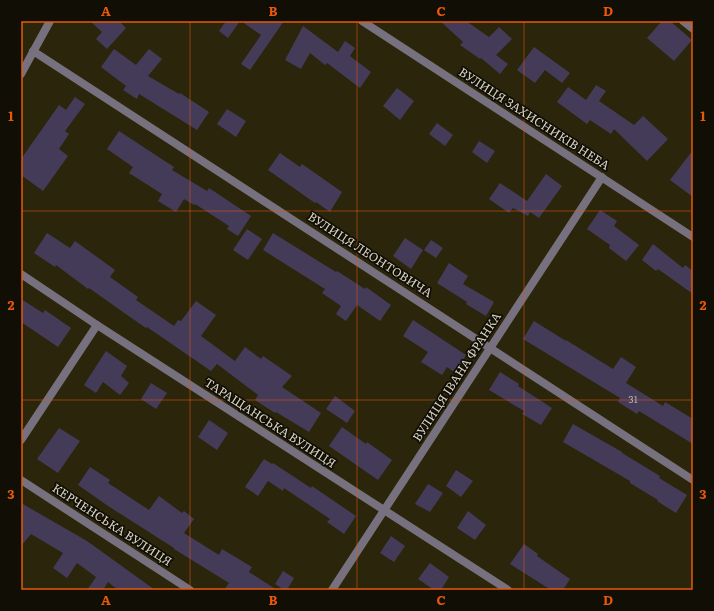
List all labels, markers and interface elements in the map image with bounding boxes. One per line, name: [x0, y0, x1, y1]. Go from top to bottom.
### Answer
text: A: [101, 1, 111, 20]
text: B: [269, 1, 278, 20]
text: C: [436, 1, 446, 20]
text: D: [603, 1, 613, 20]
street label: ВУЛИЦЯ ЗАХИСНИКІВ НЕБА: [456, 63, 614, 174]
text: 1: [8, 106, 14, 125]
text: 1: [700, 106, 706, 125]
street label: ВУЛИЦЯ ЛЕОНТОВИЧА: [305, 207, 437, 301]
text: 2: [8, 295, 15, 314]
text: 2: [700, 295, 707, 314]
street label: ВУЛИЦЯ ІВАНА ФРАНКА: [407, 308, 505, 445]
street label: ТАРАЩАНСЬКА ВУЛИЦЯ: [201, 373, 340, 472]
house number: 31: [628, 391, 638, 406]
street label: КЕРЧЕНСЬКА ВУЛИЦЯ: [49, 479, 176, 570]
text: 3: [7, 484, 15, 503]
text: 3: [699, 484, 707, 503]
text: A: [101, 590, 111, 609]
text: B: [269, 590, 278, 609]
text: C: [436, 590, 446, 609]
text: D: [603, 590, 613, 609]

